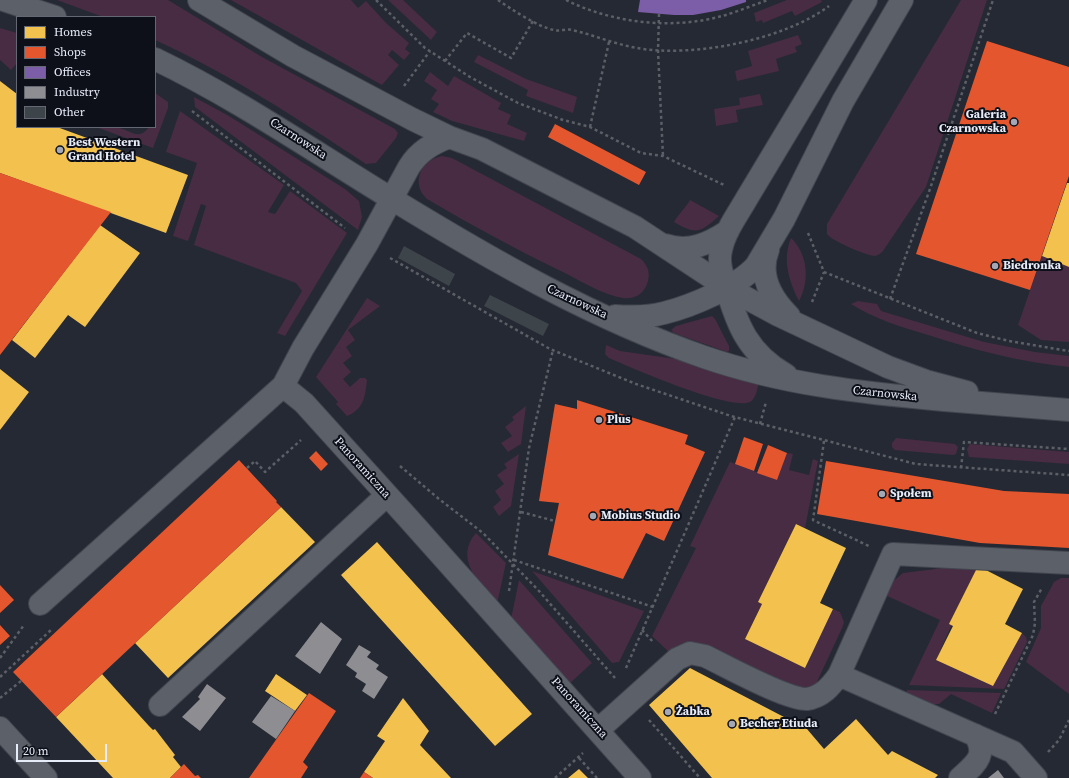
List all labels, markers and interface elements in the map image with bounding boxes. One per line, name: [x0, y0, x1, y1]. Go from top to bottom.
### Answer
legend: [16, 16, 156, 128]
text: Homes: [54, 24, 92, 40]
text: Shops: [54, 44, 86, 60]
text: Offices: [54, 64, 91, 80]
text: Industry: [54, 84, 100, 100]
text: Other: [54, 104, 85, 120]
place label: Galeria Czarnowska: [939, 108, 1006, 136]
street label: Czarnowska: [267, 115, 329, 163]
marker: Galeria Czarnowska: [1009, 117, 1019, 127]
place label: Best Western Grand Hotel: [68, 136, 140, 164]
marker: Best Western Grand Hotel: [55, 145, 65, 155]
place label: Biedronka: [1003, 259, 1061, 273]
marker: Biedronka: [990, 261, 1000, 271]
street label: Czarnowska: [545, 282, 609, 322]
street label: Czarnowska: [852, 383, 918, 405]
place label: Plus: [607, 413, 631, 427]
marker: Plus: [594, 415, 604, 425]
street label: Panoramiczna: [331, 435, 393, 501]
place label: Społem: [890, 487, 932, 501]
marker: Społem: [877, 489, 887, 499]
place label: Mobius Studio: [601, 509, 680, 523]
marker: Mobius Studio: [588, 511, 598, 521]
street label: Panoramiczna: [548, 675, 610, 741]
place label: Żabka: [676, 705, 710, 719]
marker: Żabka: [663, 707, 673, 717]
place label: Becher Etiuda: [740, 717, 818, 731]
marker: Becher Etiuda: [727, 719, 737, 729]
scale bar: [18, 736, 109, 762]
text: 20 m: [23, 743, 49, 759]

